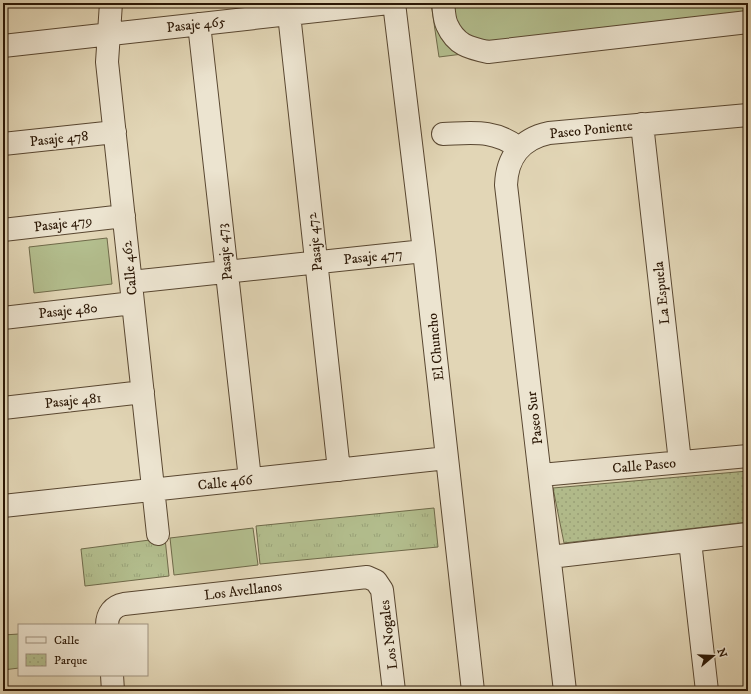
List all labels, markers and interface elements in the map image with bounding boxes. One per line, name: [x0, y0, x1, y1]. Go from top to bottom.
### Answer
street label: Pasaje 465: [166, 13, 227, 37]
street label: Paseo Poniente: [549, 117, 634, 143]
street label: Pasaje 478: [29, 127, 89, 151]
street label: Pasaje 479: [33, 211, 93, 237]
street label: Pasaje 472: [303, 212, 327, 272]
street label: Pasaje 473: [213, 223, 237, 281]
street label: Calle 462: [118, 240, 142, 296]
street label: Pasaje 477: [343, 245, 404, 269]
street label: La Espuela: [650, 260, 674, 325]
street label: Pasaje 480: [38, 299, 99, 323]
street label: El Chuncho: [423, 312, 448, 382]
street label: Pasaje 481: [44, 389, 102, 413]
street label: Paseo Sur: [523, 389, 547, 446]
street label: Calle Paseo: [612, 454, 677, 478]
street label: Calle 466: [197, 471, 254, 495]
street label: Los Avellanos: [203, 577, 283, 605]
street label: Los Nogales: [376, 599, 402, 671]
legend: [18, 624, 148, 676]
text: Calle: [54, 633, 79, 648]
north arrow: [693, 636, 733, 676]
text: N: [713, 647, 730, 660]
text: Parque: [54, 653, 87, 668]

